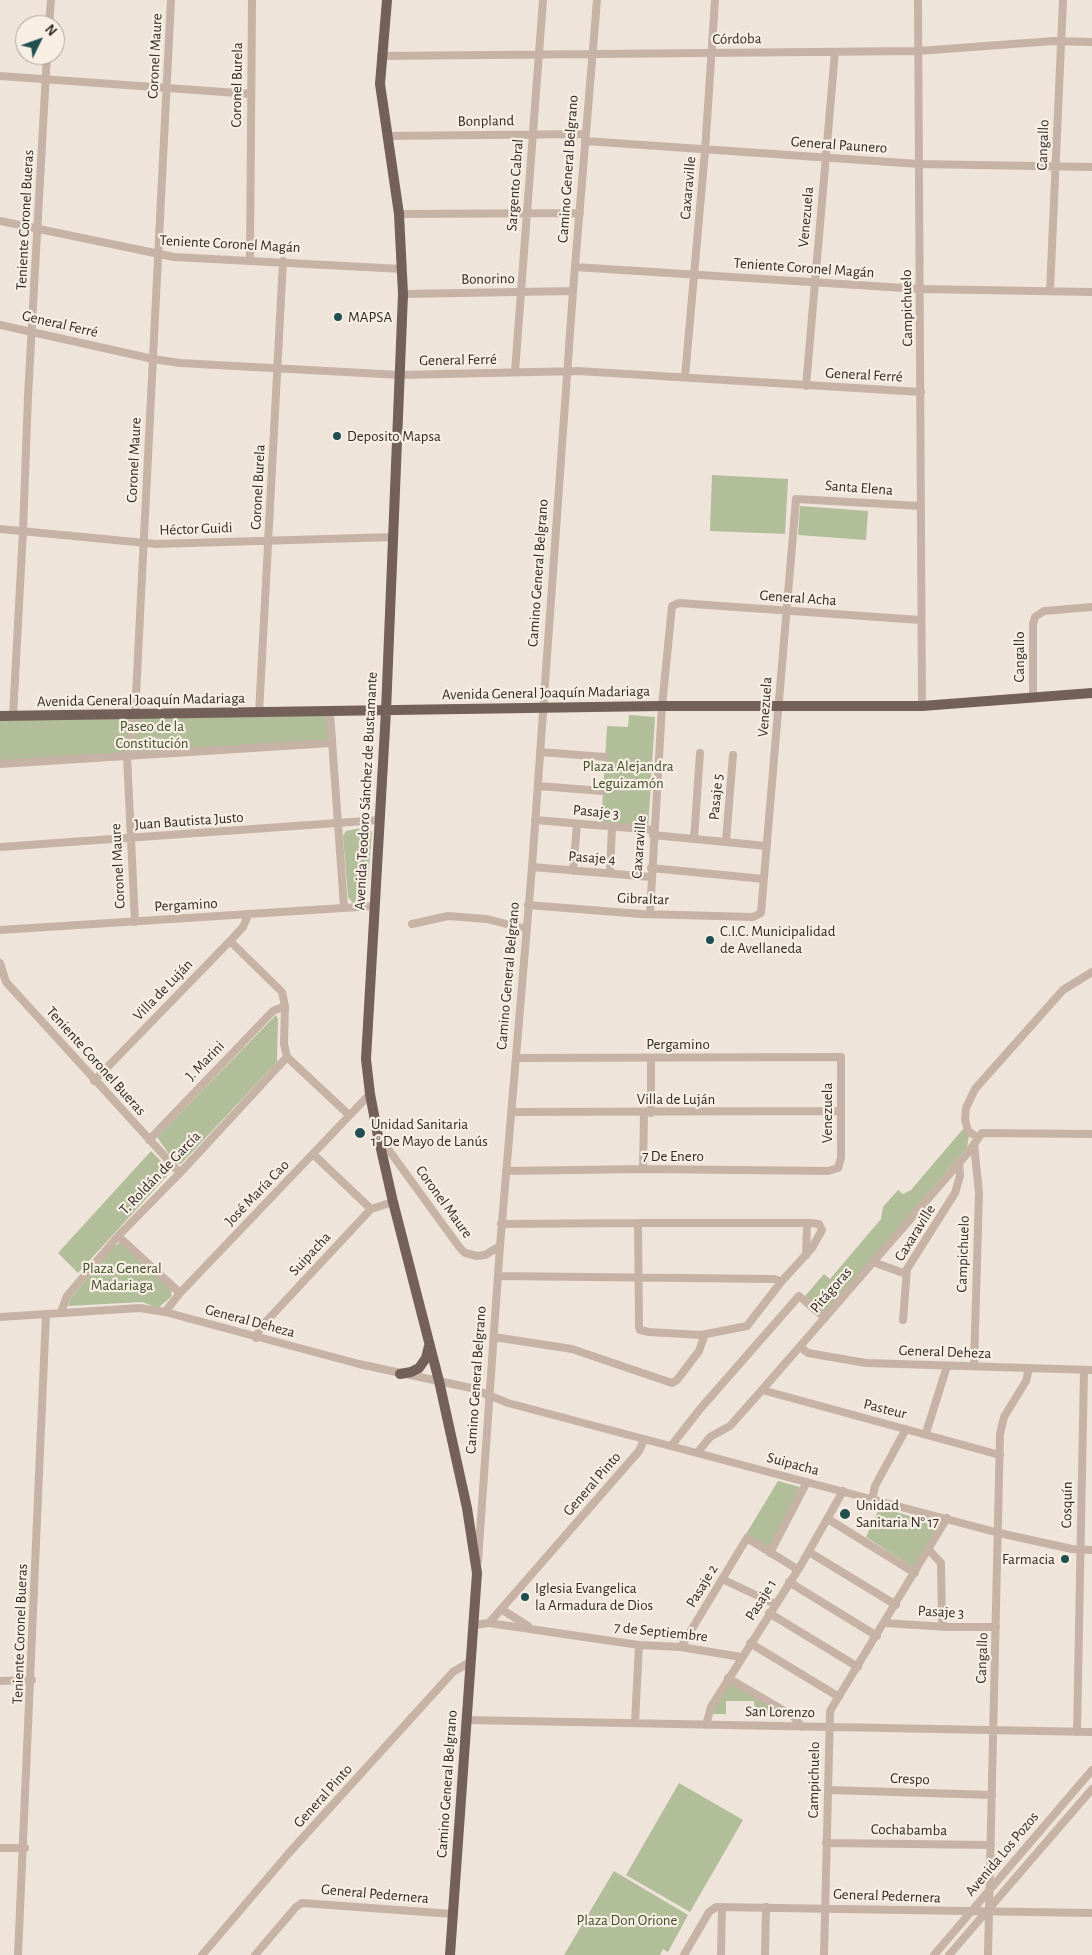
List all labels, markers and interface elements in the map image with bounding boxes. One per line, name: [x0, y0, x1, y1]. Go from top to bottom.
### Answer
street label: Coronel Maure: [144, 13, 166, 99]
north arrow: [15, 15, 65, 65]
text: N: [42, 22, 59, 39]
street label: Córdoba: [712, 30, 762, 48]
street label: Coronel Burela: [227, 42, 247, 128]
street label: Camino General Belgrano: [554, 94, 582, 244]
street label: Bonpland: [458, 112, 514, 130]
street label: Cangallo: [1033, 119, 1053, 171]
street label: General Paunero: [790, 133, 888, 157]
street label: Sargento Cabral: [503, 138, 527, 232]
street label: Teniente Coronel Bueras: [12, 149, 38, 291]
street label: Caxaraville: [676, 156, 700, 220]
street label: Venezuela: [794, 186, 818, 248]
street label: Teniente Coronel Magán: [159, 231, 301, 257]
street label: Teniente Coronel Magán: [733, 254, 875, 282]
street label: Campichuelo: [897, 269, 917, 347]
street label: Bonorino: [461, 270, 515, 288]
street label: General Ferré: [20, 307, 100, 341]
place label: MAPSA: [348, 308, 392, 326]
marker: MAPSA: [332, 311, 344, 323]
street label: General Ferré: [419, 350, 497, 370]
street label: General Ferré: [825, 364, 903, 386]
street label: Coronel Maure: [123, 417, 145, 503]
place label: Deposito Mapsa: [347, 427, 441, 445]
marker: Deposito Mapsa: [331, 430, 343, 442]
street label: Coronel Burela: [247, 444, 269, 530]
street label: Santa Elena: [824, 477, 894, 499]
street label: Camino General Belgrano: [524, 498, 552, 648]
street label: Héctor Guidi: [159, 519, 233, 539]
street label: General Acha: [759, 586, 837, 610]
street label: Cangallo: [1010, 631, 1028, 683]
street label: Avenida Teodoro Sánchez de Bustamante: [351, 671, 381, 911]
street label: Venezuela: [754, 676, 776, 738]
street label: Avenida General Joaquín Madariaga: [442, 682, 650, 704]
street label: Avenida General Joaquín Madariaga: [37, 689, 245, 711]
park label: Paseo de la Constitución: [115, 717, 189, 752]
park label: Plaza Alejandra Leguizamón: [582, 757, 674, 792]
street label: Pasaje 5: [705, 773, 727, 821]
street label: Pasaje 3: [572, 801, 620, 823]
street label: Juan Bautista Justo: [134, 808, 244, 834]
street label: Caxaraville: [628, 815, 650, 879]
street label: Coronel Maure: [107, 823, 129, 909]
street label: Pasaje 4: [568, 847, 616, 869]
street label: Gibraltar: [617, 889, 669, 909]
street label: Pergamino: [154, 894, 218, 916]
street label: Camino General Belgrano: [493, 901, 523, 1051]
place label: C.I.C. Municipalidad de Avellaneda: [720, 922, 835, 957]
marker: C.I.C. Municipalidad de Avellaneda: [704, 934, 716, 946]
street label: Villa de Luján: [129, 956, 197, 1024]
street label: Teniente Coronel Bueras: [42, 1003, 150, 1119]
street label: Pergamino: [646, 1035, 710, 1053]
street label: J. Marini: [182, 1037, 228, 1085]
street label: Venezuela: [818, 1083, 836, 1143]
street label: Villa de Luján: [637, 1090, 715, 1108]
place label: Unidad Sanitaria 1° De Mayo de Lanús: [371, 1115, 488, 1150]
marker: Unidad Sanitaria 1° De Mayo de Lanús: [353, 1126, 367, 1140]
street label: T. Roldán de García: [115, 1127, 205, 1219]
street label: 7 De Enero: [642, 1147, 704, 1165]
street label: José María Cao: [221, 1156, 293, 1230]
street label: Coronel Maure: [412, 1162, 476, 1242]
street label: Caxaraville: [891, 1201, 939, 1265]
street label: Campichuelo: [953, 1215, 973, 1293]
street label: Suipacha: [285, 1228, 335, 1280]
park label: Plaza General Madariaga: [82, 1259, 162, 1294]
street label: Pitágoras: [806, 1263, 856, 1317]
street label: General Deheza: [203, 1300, 297, 1342]
street label: Camino General Belgrano: [462, 1305, 490, 1455]
street label: General Deheza: [898, 1341, 992, 1363]
street label: Pasteur: [862, 1395, 908, 1423]
street label: General Pinto: [559, 1448, 625, 1520]
street label: Suipacha: [765, 1448, 821, 1480]
street label: Cosquín: [1058, 1481, 1076, 1529]
place label: Unidad Sanitaria N° 17: [856, 1496, 939, 1531]
marker: Unidad Sanitaria N° 17: [838, 1507, 852, 1521]
place label: Farmacia: [1002, 1550, 1055, 1568]
marker: Farmacia: [1059, 1553, 1071, 1565]
street label: Pasaje 2: [682, 1561, 722, 1611]
street label: Teniente Coronel Bueras: [9, 1563, 31, 1705]
street label: Pasaje 1: [741, 1576, 781, 1624]
place label: Iglesia Evangelica la Armadura de Dios: [535, 1579, 653, 1614]
marker: Iglesia Evangelica la Armadura de Dios: [519, 1591, 531, 1603]
street label: Pasaje 3: [917, 1602, 965, 1622]
street label: 7 de Septiembre: [613, 1618, 709, 1646]
street label: Cangallo: [972, 1632, 992, 1684]
street label: San Lorenzo: [745, 1702, 815, 1722]
street label: Camino General Belgrano: [433, 1709, 461, 1859]
street label: Campichuelo: [804, 1741, 824, 1819]
street label: General Pinto: [290, 1761, 356, 1831]
street label: Crespo: [890, 1769, 930, 1789]
street label: Avenida Los Pozos: [961, 1808, 1043, 1900]
street label: Cochabamba: [871, 1820, 947, 1840]
street label: General Pedernera: [320, 1880, 430, 1908]
street label: General Pedernera: [833, 1885, 941, 1907]
park label: Plaza Don Orione: [576, 1911, 678, 1929]

